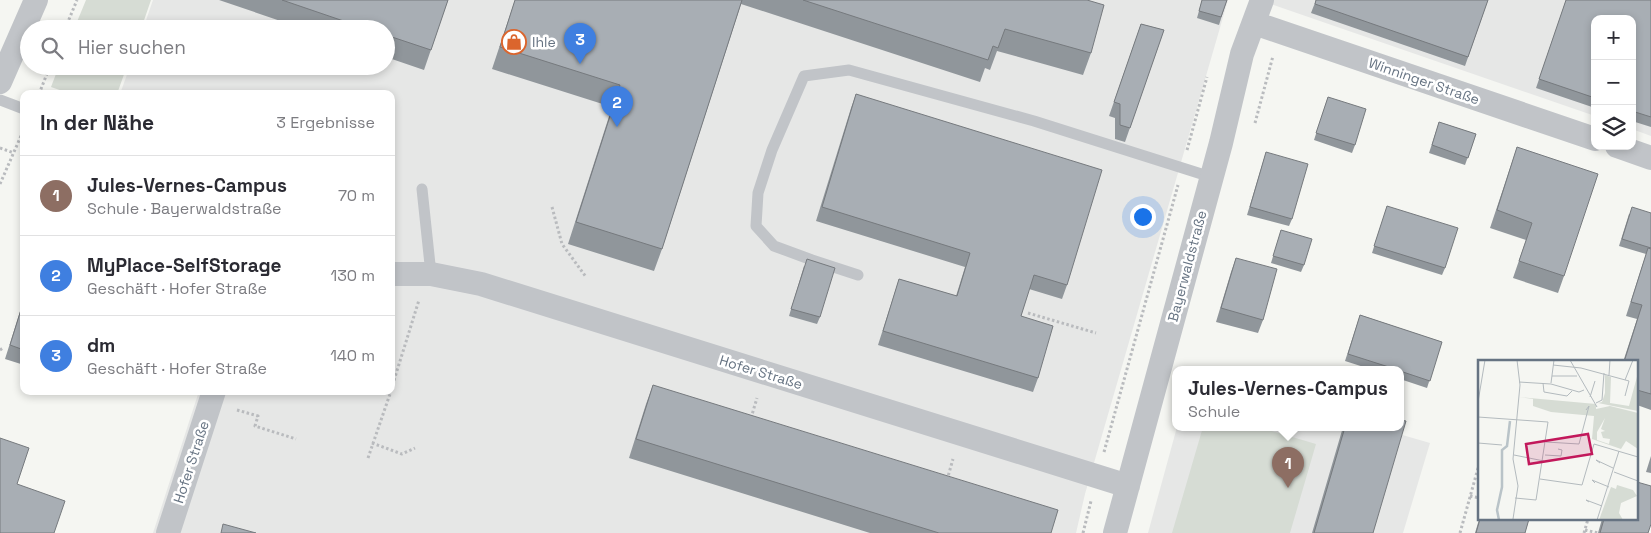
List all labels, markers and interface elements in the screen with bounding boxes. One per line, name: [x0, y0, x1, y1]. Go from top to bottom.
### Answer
map controls: [1591, 15, 1636, 150]
button: +: [1591, 15, 1636, 60]
search box: [20, 20, 395, 75]
pin: 3: [564, 23, 596, 64]
shop icon: Ihle: [501, 29, 527, 55]
place label: Ihle: [532, 33, 556, 51]
icon: search: [38, 34, 66, 62]
text: Hier suchen: [78, 35, 186, 60]
street label: Winninger Straße: [1366, 54, 1482, 108]
button: −: [1591, 60, 1636, 105]
pin: 2: [601, 86, 633, 127]
button: layers: [1591, 105, 1636, 150]
text: In der Nähe: [40, 109, 154, 136]
text: 3 Ergebnisse: [276, 112, 375, 133]
text: Jules-Vernes-Campus: [87, 173, 287, 198]
text: 1: [52, 185, 60, 206]
text: 70 m: [338, 185, 375, 206]
text: Schule · Bayerwaldstraße: [87, 198, 282, 219]
your location: [1130, 204, 1156, 230]
street label: Bayerwaldstraße: [1163, 208, 1211, 324]
text: MyPlace-SelfStorage: [87, 253, 282, 278]
text: 2: [51, 265, 61, 286]
text: 130 m: [331, 265, 375, 286]
text: Geschäft · Hofer Straße: [87, 278, 267, 299]
text: dm: [87, 333, 115, 358]
text: 3: [51, 345, 61, 366]
text: 140 m: [330, 345, 375, 366]
street label: Hofer Straße: [717, 351, 805, 393]
text: Geschäft · Hofer Straße: [87, 358, 267, 379]
inset map: [1478, 360, 1638, 520]
popup: [1172, 366, 1404, 431]
text: Jules-Vernes-Campus: [1188, 376, 1388, 401]
text: Schule: [1188, 401, 1240, 422]
street label: Hofer Straße: [169, 418, 213, 506]
pin: 1: [1272, 447, 1304, 488]

